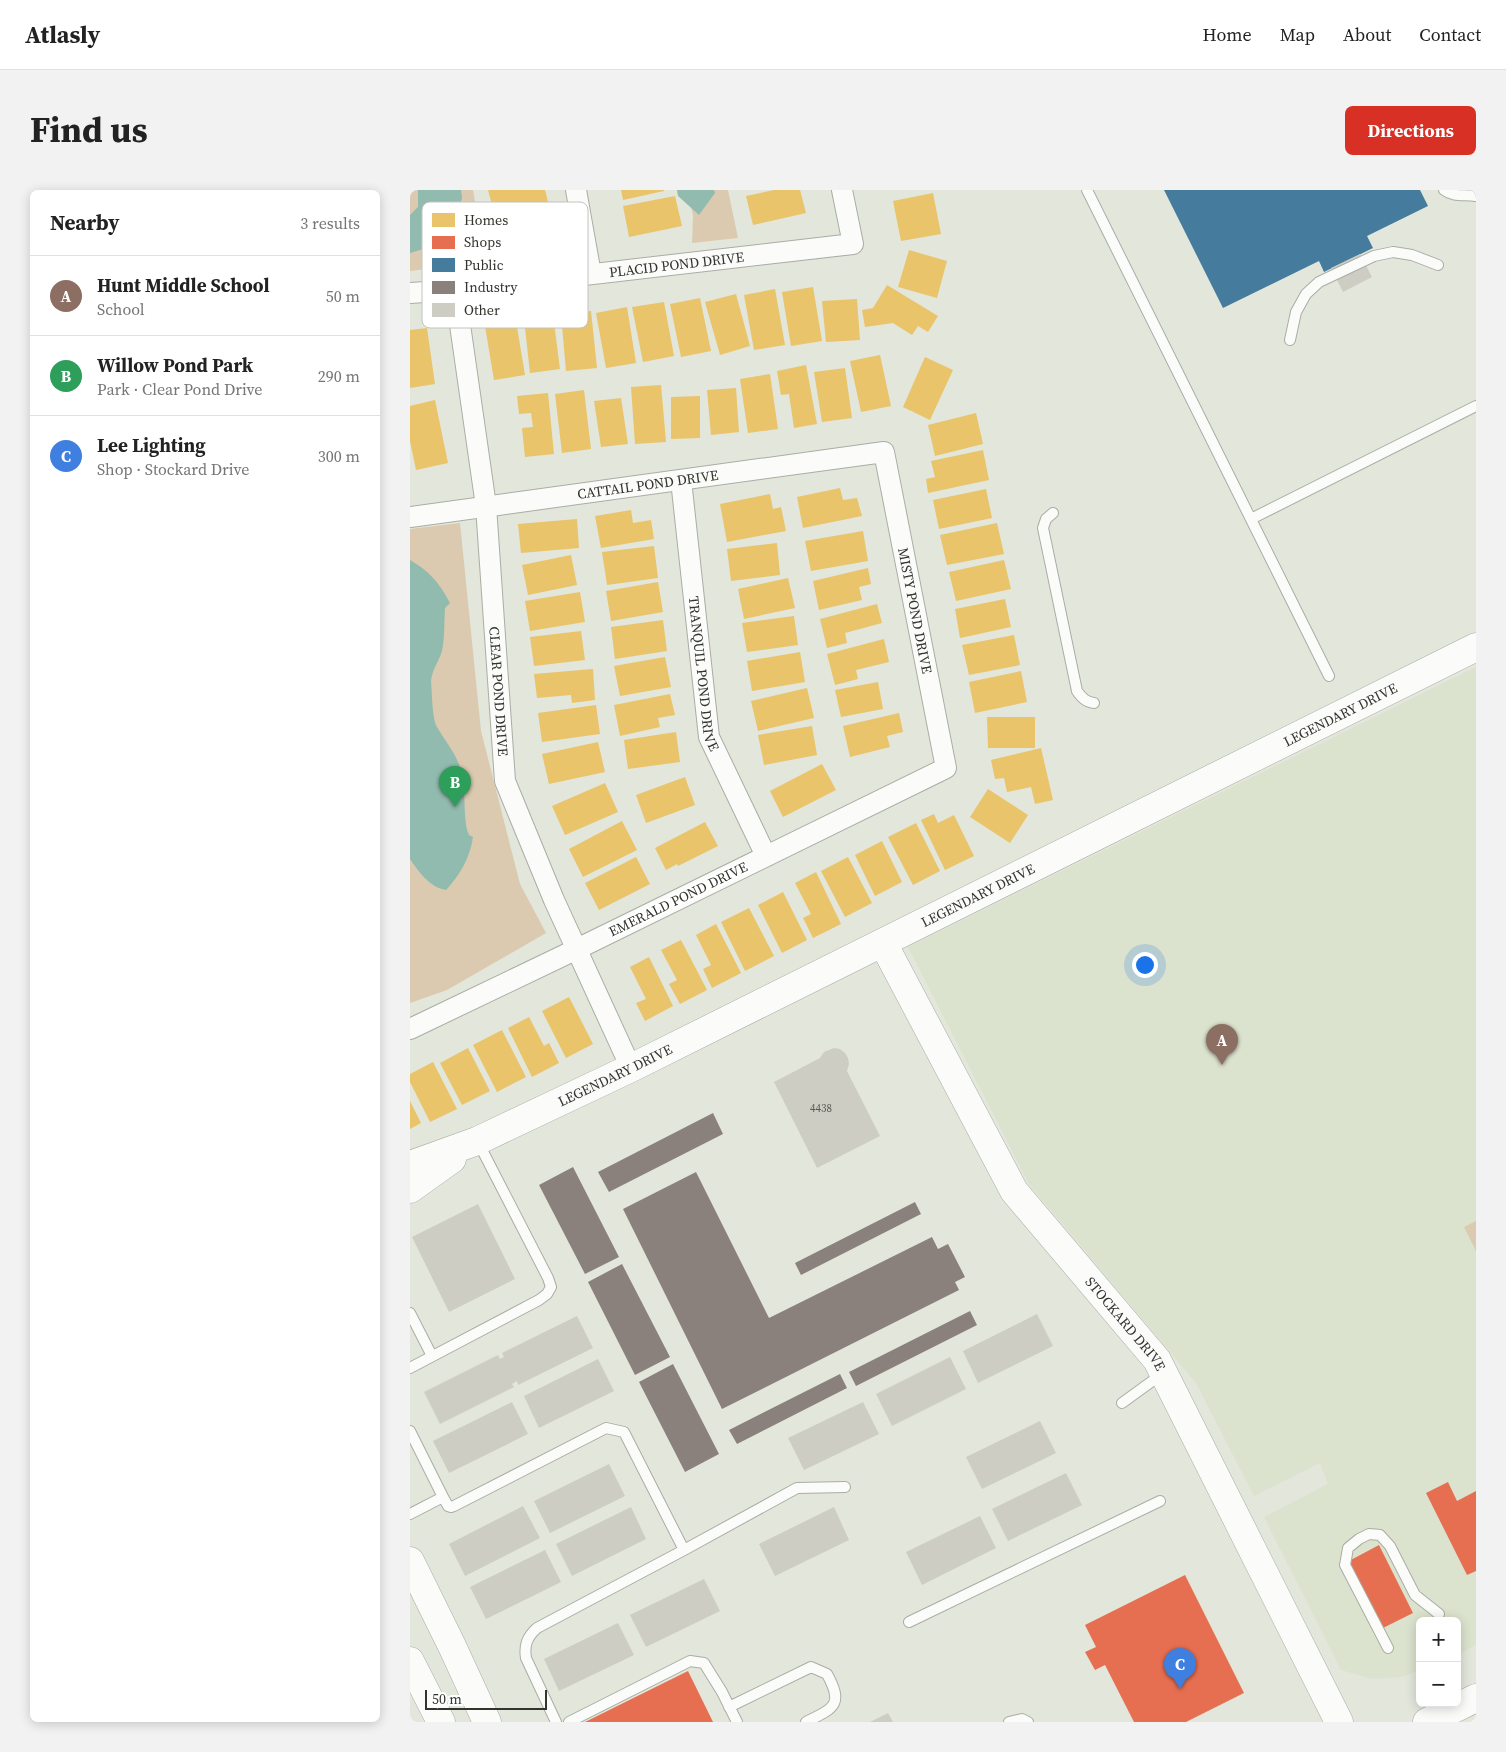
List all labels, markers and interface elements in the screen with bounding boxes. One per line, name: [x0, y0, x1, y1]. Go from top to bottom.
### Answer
text: Atlasly: [25, 18, 100, 51]
text: Home: [1203, 22, 1252, 47]
text: Map: [1280, 22, 1315, 47]
text: About: [1343, 22, 1391, 47]
text: Contact: [1419, 22, 1481, 47]
text: Find us: [30, 106, 148, 154]
button: Directions: [1345, 106, 1476, 155]
legend: [422, 202, 588, 328]
text: Nearby: [50, 208, 120, 237]
text: Homes: [464, 210, 508, 230]
text: 3 results: [300, 212, 360, 234]
text: Shops: [464, 232, 501, 252]
street label: PLACID POND DRIVE: [608, 247, 745, 282]
text: Public: [464, 255, 504, 275]
text: Hunt Middle School: [97, 272, 270, 298]
text: Industry: [464, 277, 518, 297]
text: A: [61, 285, 71, 307]
text: 50 m: [326, 285, 360, 307]
text: School: [97, 298, 145, 320]
text: Other: [464, 300, 500, 320]
text: Willow Pond Park: [97, 352, 253, 378]
text: B: [61, 365, 71, 387]
text: 290 m: [318, 365, 360, 387]
text: Park · Clear Pond Drive: [97, 378, 262, 400]
text: Lee Lighting: [97, 432, 206, 458]
text: C: [61, 445, 71, 467]
text: 300 m: [318, 445, 360, 467]
text: Shop · Stockard Drive: [97, 458, 249, 480]
street label: CATTAIL POND DRIVE: [576, 465, 720, 504]
street label: MISTY POND DRIVE: [893, 546, 937, 675]
street label: TRANQUIL POND DRIVE: [684, 595, 724, 754]
street label: CLEAR POND DRIVE: [484, 626, 513, 757]
street label: LEGENDARY DRIVE: [1280, 678, 1401, 751]
pin: B: [439, 766, 471, 807]
street label: EMERALD POND DRIVE: [605, 857, 751, 941]
street label: LEGENDARY DRIVE: [917, 858, 1038, 932]
your location: [1132, 952, 1158, 978]
pin: A: [1206, 1024, 1238, 1065]
street label: LEGENDARY DRIVE: [554, 1039, 676, 1111]
house number: 4438: [810, 1101, 832, 1116]
street label: STOCKARD DRIVE: [1081, 1272, 1171, 1374]
map controls: [1416, 1617, 1461, 1707]
button: +: [1416, 1617, 1461, 1662]
pin: C: [1164, 1648, 1196, 1689]
button: −: [1416, 1662, 1461, 1707]
scale bar: [425, 1687, 548, 1710]
text: 50 m: [432, 1689, 462, 1709]

